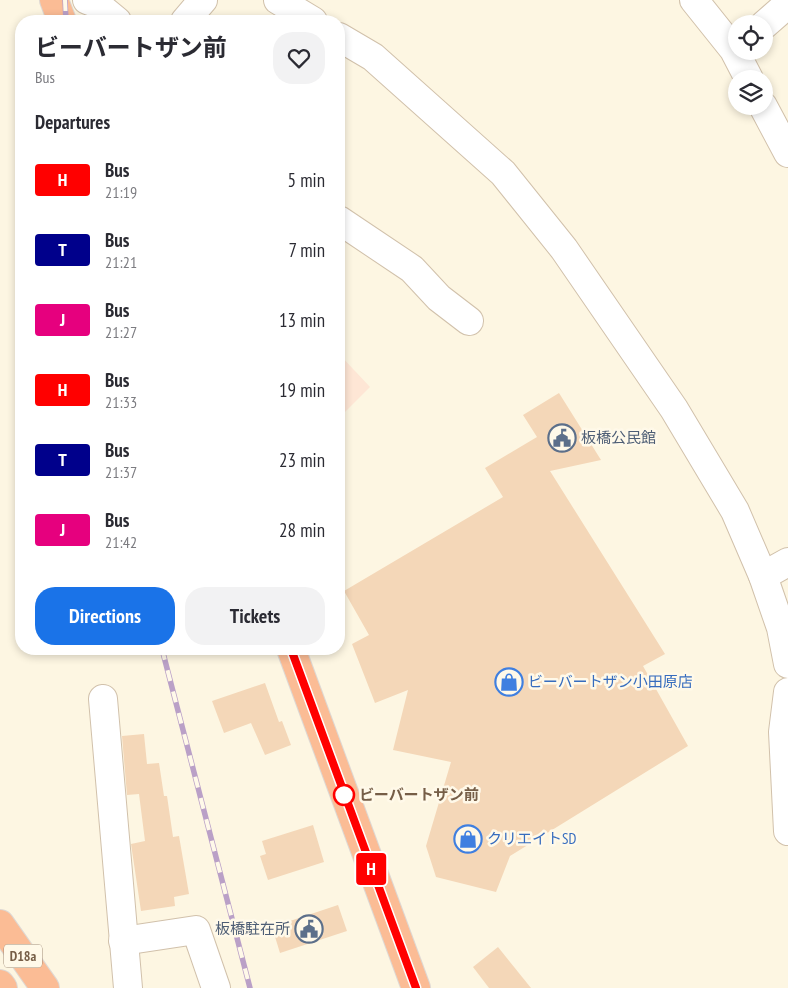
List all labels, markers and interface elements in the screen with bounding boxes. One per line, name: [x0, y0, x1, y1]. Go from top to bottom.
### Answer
map controls: [728, 15, 773, 115]
button: locate: [728, 15, 773, 60]
text: ビーバートザン前: [35, 32, 227, 63]
button: heart: [273, 32, 325, 84]
text: Bus: [35, 67, 55, 87]
button: layers: [728, 70, 773, 115]
text: Departures: [35, 110, 110, 134]
text: Bus: [105, 158, 129, 182]
text: H: [58, 168, 67, 191]
text: 5 min: [288, 168, 325, 192]
text: 21:19: [105, 182, 137, 202]
text: Bus: [105, 228, 129, 252]
text: T: [58, 238, 67, 261]
text: 7 min: [288, 238, 325, 262]
text: 21:21: [105, 252, 137, 272]
text: Bus: [105, 298, 129, 322]
text: J: [60, 308, 65, 331]
text: 13 min: [279, 308, 325, 332]
text: 21:27: [105, 322, 137, 342]
text: Bus: [105, 368, 129, 392]
text: H: [58, 378, 67, 401]
text: 19 min: [279, 378, 325, 402]
text: 21:33: [105, 392, 137, 412]
public building icon: 板橋公民館: [547, 423, 577, 453]
place label: 板橋公民館: [581, 428, 656, 447]
text: Bus: [105, 438, 129, 462]
text: T: [58, 448, 67, 471]
text: 23 min: [279, 448, 325, 472]
text: 21:37: [105, 462, 137, 482]
text: Bus: [105, 508, 129, 532]
text: J: [60, 518, 65, 541]
text: 28 min: [279, 518, 325, 542]
text: 21:42: [105, 532, 137, 552]
button: Directions: [35, 587, 175, 645]
button: Tickets: [185, 587, 325, 645]
shop icon: ビーバートザン小田原店: [494, 667, 524, 697]
place label: ビーバートザン小田原店: [528, 672, 693, 691]
marker: ビーバートザン前: [333, 784, 355, 806]
place label: ビーバートザン前: [359, 785, 479, 804]
shop icon: クリエイトSD: [453, 824, 483, 854]
place label: クリエイトSD: [487, 829, 576, 848]
line badge: H: [355, 853, 387, 885]
text: H: [366, 857, 376, 880]
public building icon: 板橋駐在所: [294, 914, 324, 944]
place label: 板橋駐在所: [215, 919, 290, 938]
road number: D18a: [4, 944, 42, 968]

